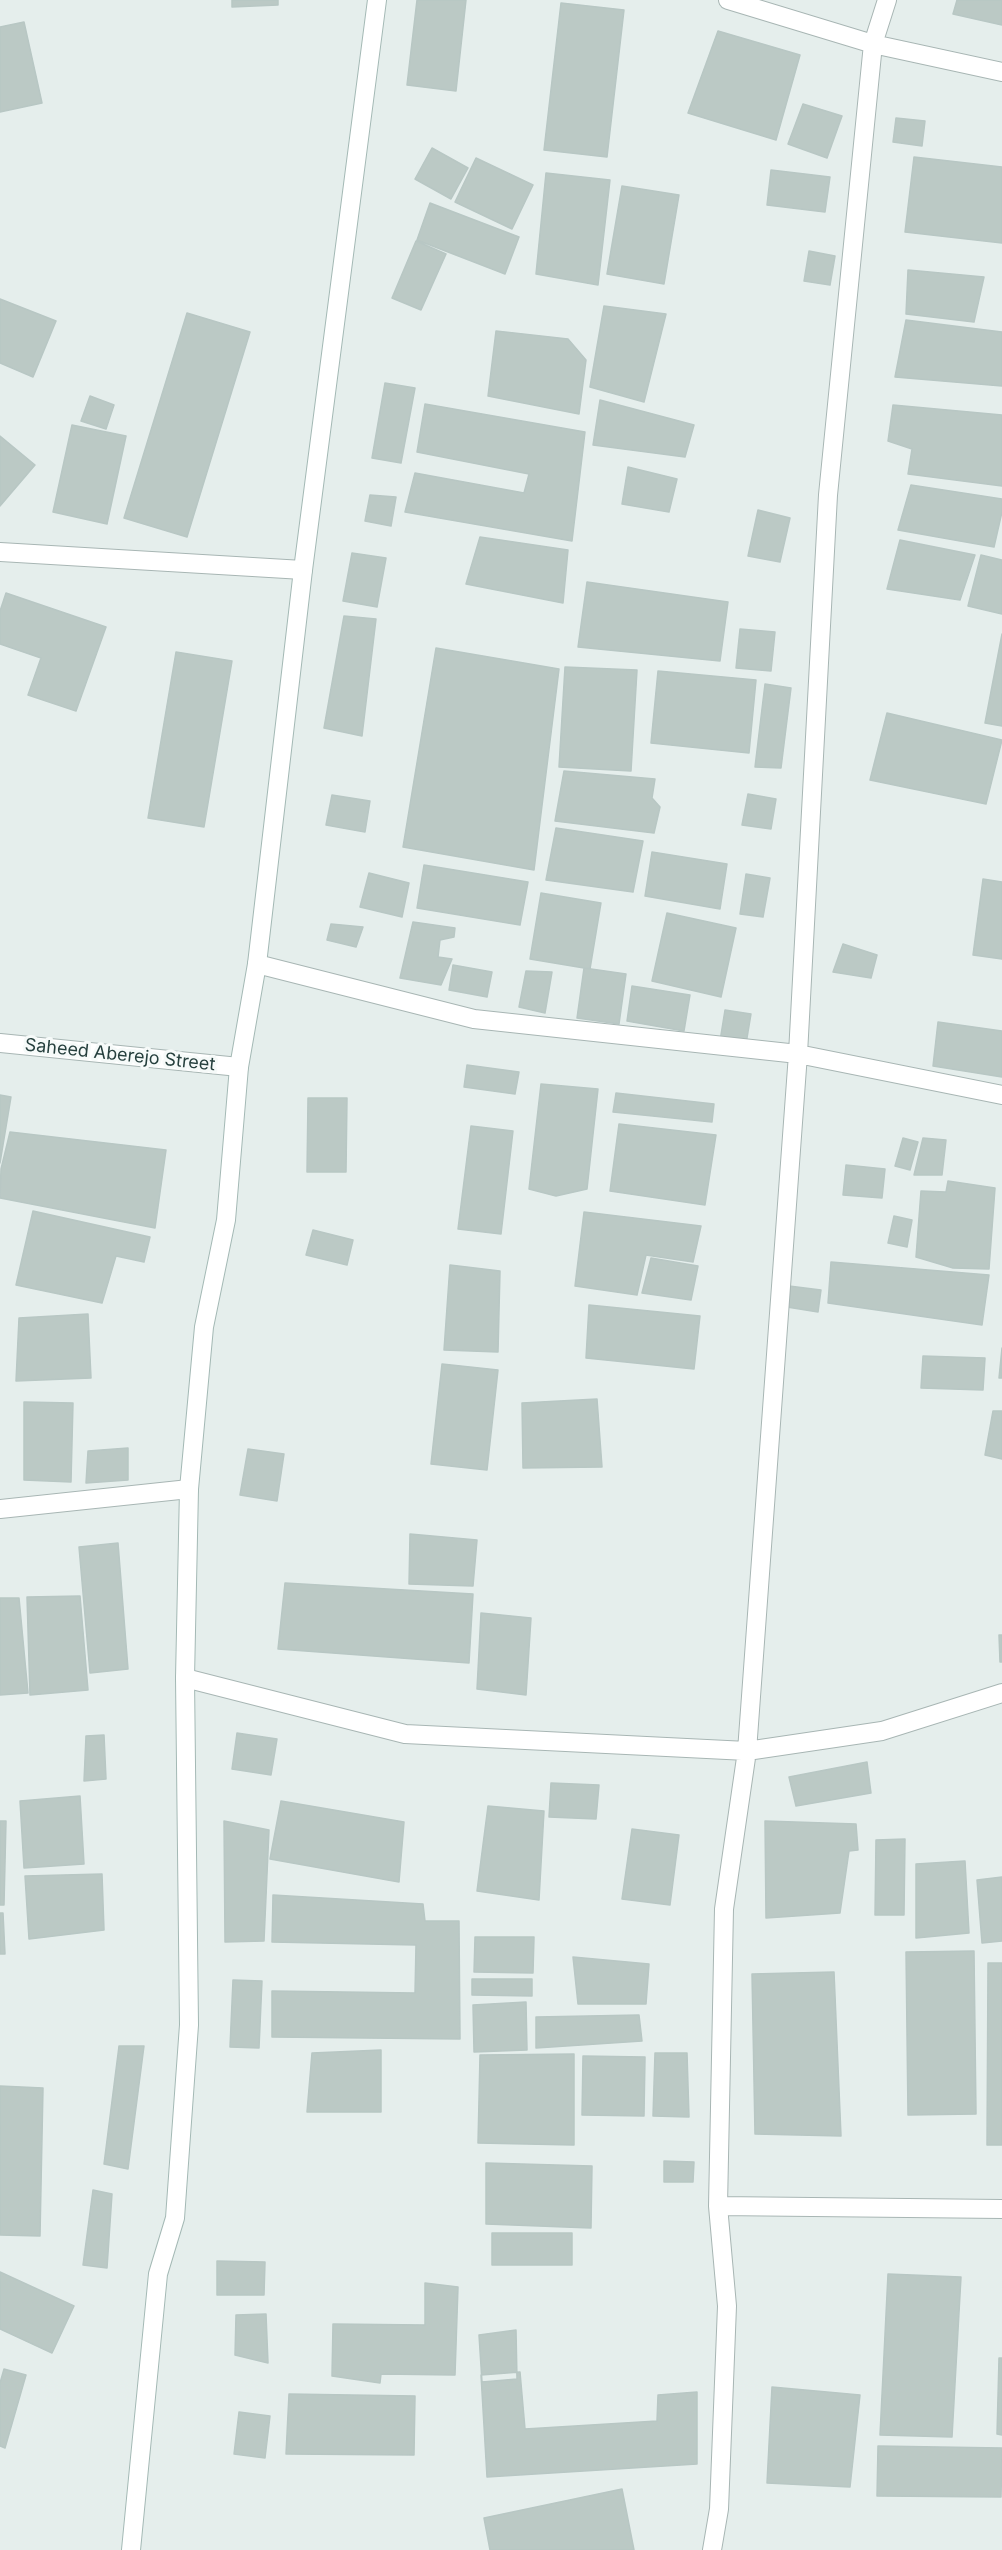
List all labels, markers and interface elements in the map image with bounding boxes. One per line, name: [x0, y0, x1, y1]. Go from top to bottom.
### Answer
street label: Saheed Aberejo Street: [24, 1034, 216, 1076]

